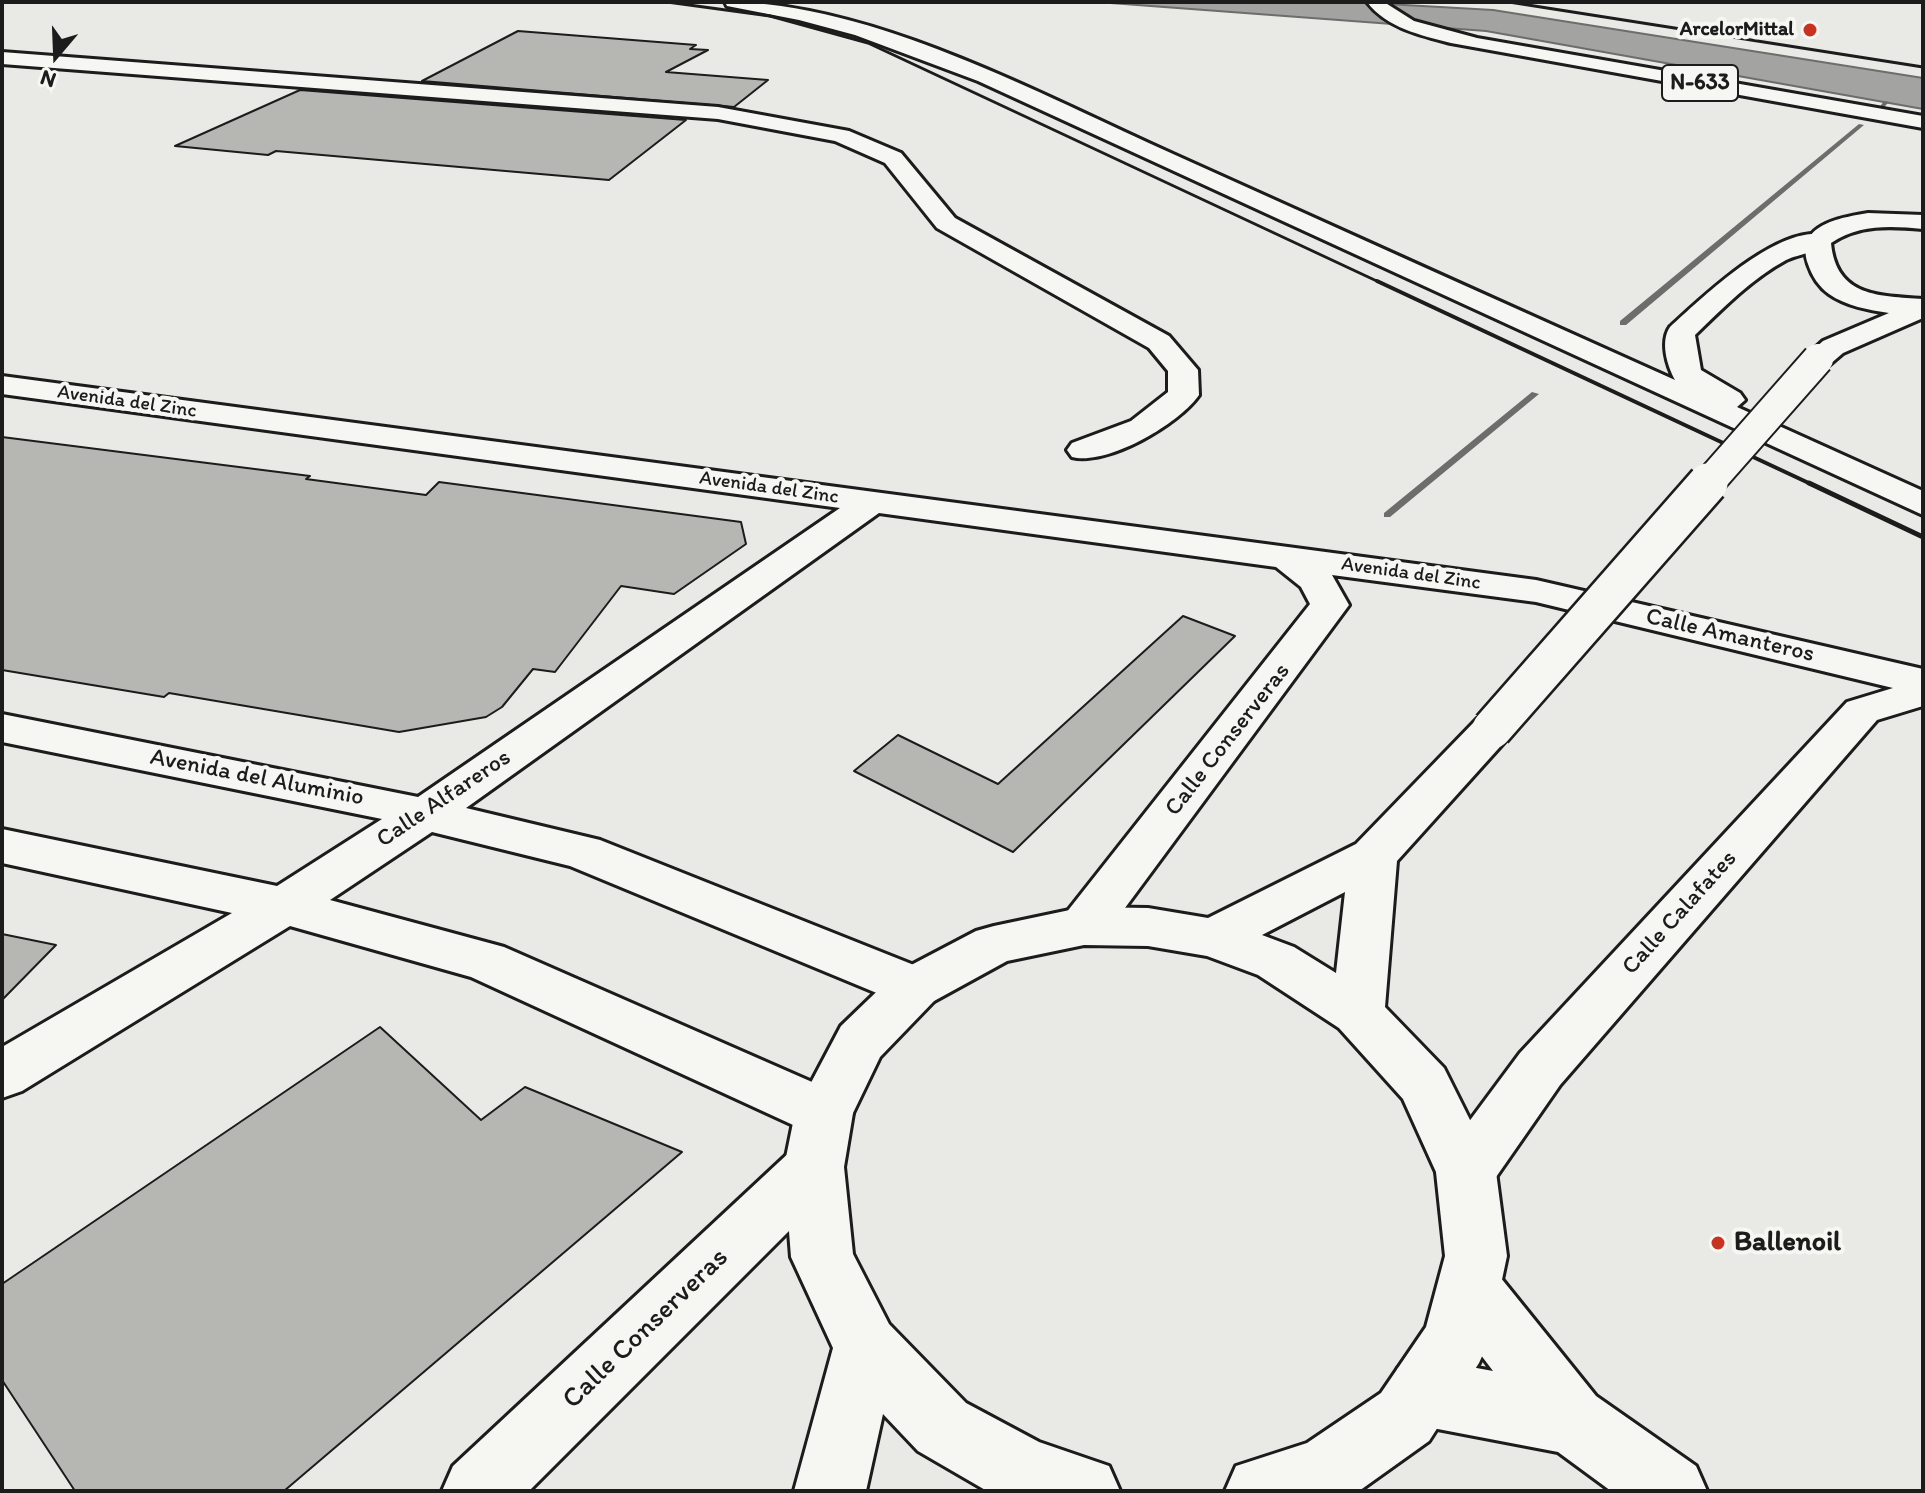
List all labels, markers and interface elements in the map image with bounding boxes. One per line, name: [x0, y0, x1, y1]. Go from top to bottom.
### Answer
north arrow: [16, 16, 96, 96]
place label: ArcelorMittal: [1680, 18, 1794, 42]
marker: ArcelorMittal: [1801, 21, 1819, 39]
text: N: [37, 64, 59, 94]
road number: N-633: [1662, 65, 1738, 101]
street label: Avenida del Zinc: [56, 380, 198, 424]
street label: Avenida del Zinc: [698, 466, 840, 510]
street label: Avenida del Zinc: [1340, 552, 1482, 596]
street label: Calle Amanteros: [1643, 603, 1817, 669]
street label: Calle Conserveras: [1159, 658, 1297, 822]
street label: Avenida del Aluminio: [148, 743, 366, 813]
street label: Calle Alfareros: [372, 744, 516, 854]
street label: Calle Calafates: [1617, 845, 1743, 981]
place label: Ballenoil: [1734, 1226, 1841, 1260]
marker: Ballenoil: [1709, 1234, 1727, 1252]
street label: Calle Conserveras: [556, 1241, 736, 1417]

